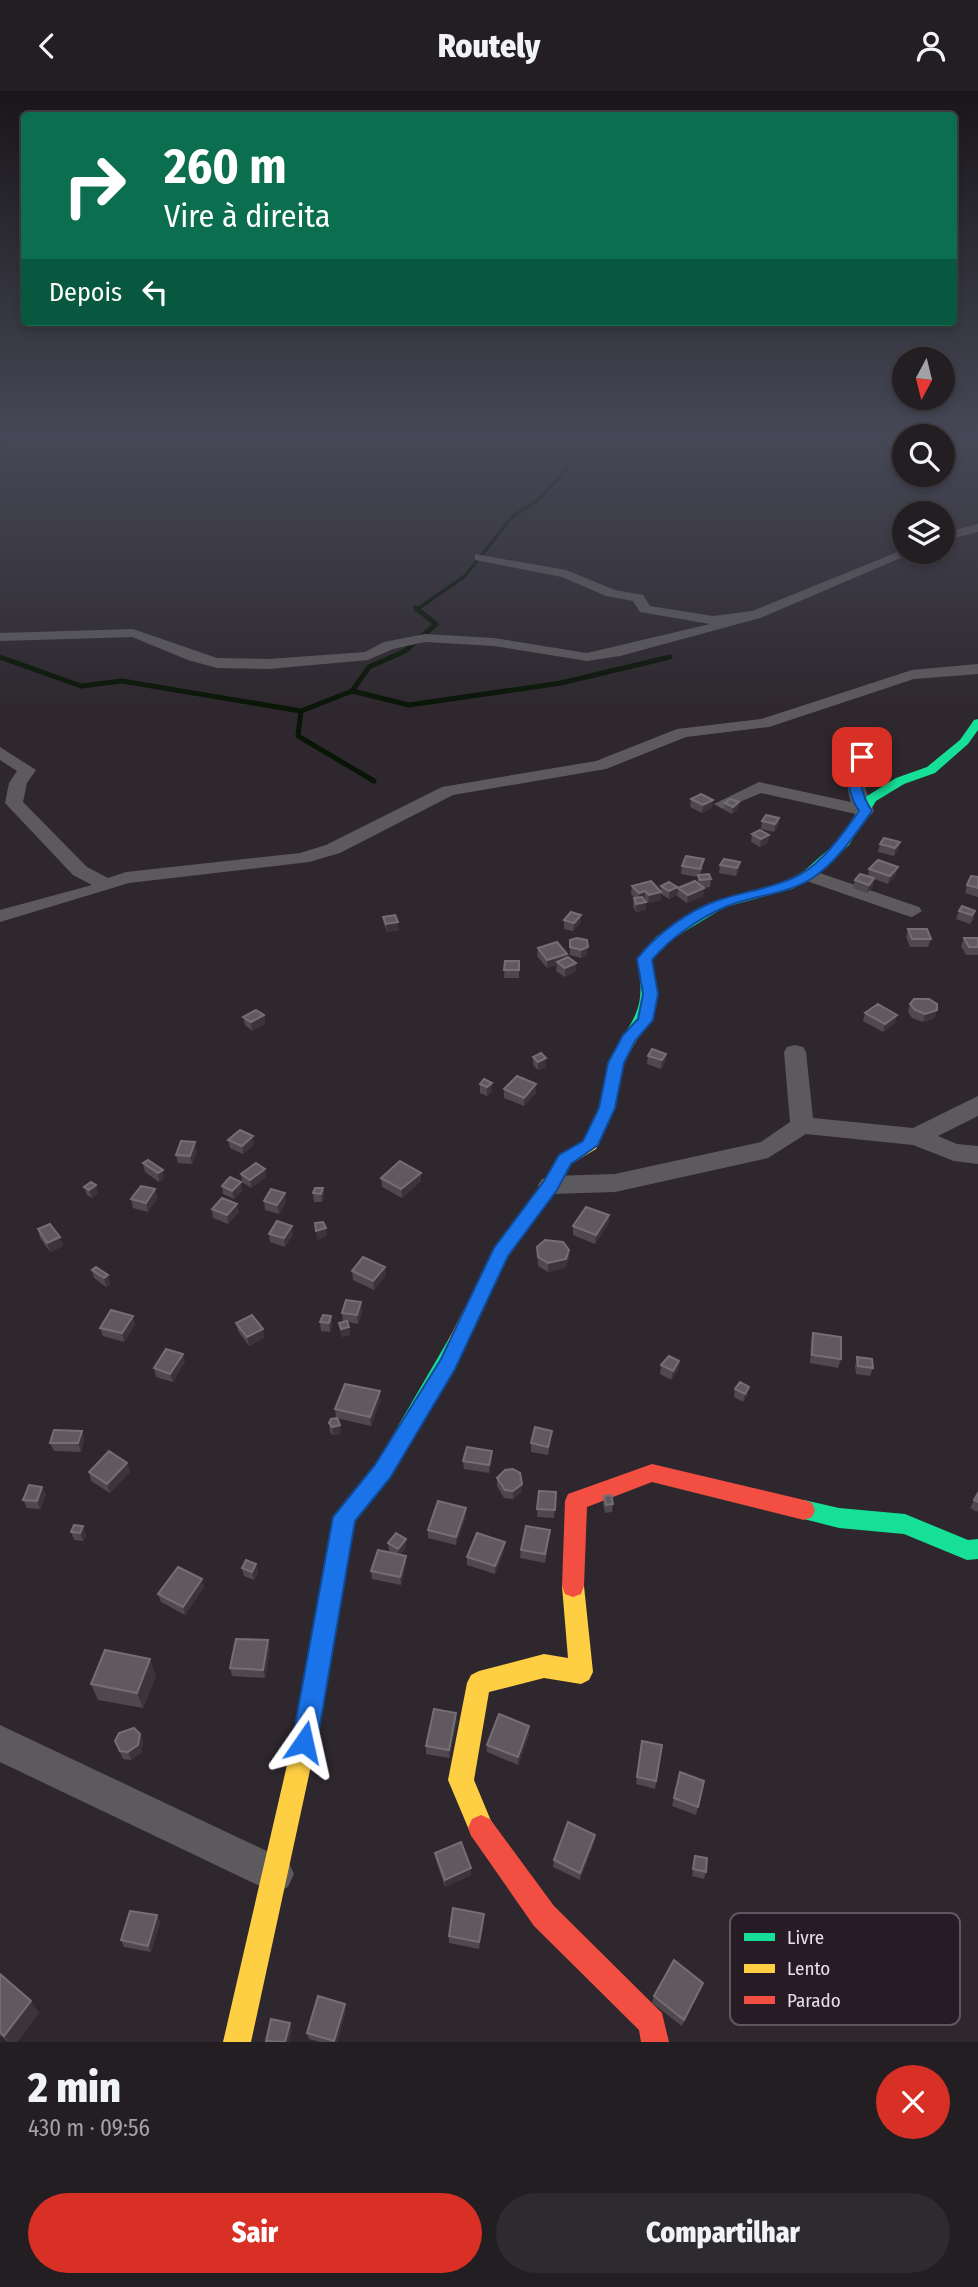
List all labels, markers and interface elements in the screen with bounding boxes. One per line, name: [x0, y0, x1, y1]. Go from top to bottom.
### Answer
icon: back: [28, 27, 66, 65]
text: Routely: [438, 27, 540, 65]
icon: person: [912, 27, 950, 65]
text: 260 m: [164, 137, 287, 196]
icon: right: [49, 140, 140, 231]
text: Vire à direita: [164, 197, 330, 235]
icon: left: [136, 273, 174, 311]
text: Depois: [49, 277, 122, 308]
north arrow: [892, 347, 956, 409]
map controls: [892, 347, 955, 564]
button: search: [892, 424, 955, 487]
button: layers: [892, 501, 955, 564]
pin: [832, 727, 892, 787]
icon: arrive: [843, 738, 881, 776]
position arrow: [267, 1705, 341, 1779]
legend: [730, 1913, 960, 2025]
text: Livre: [787, 1926, 824, 1949]
text: Lento: [787, 1957, 830, 1980]
text: Parado: [787, 1989, 841, 2012]
text: 2 min: [28, 2063, 121, 2113]
button: close: [876, 2065, 950, 2139]
text: 430 m · 09:56: [28, 2114, 150, 2142]
button: Sair: [28, 2193, 482, 2273]
button: Compartilhar: [496, 2193, 950, 2273]

